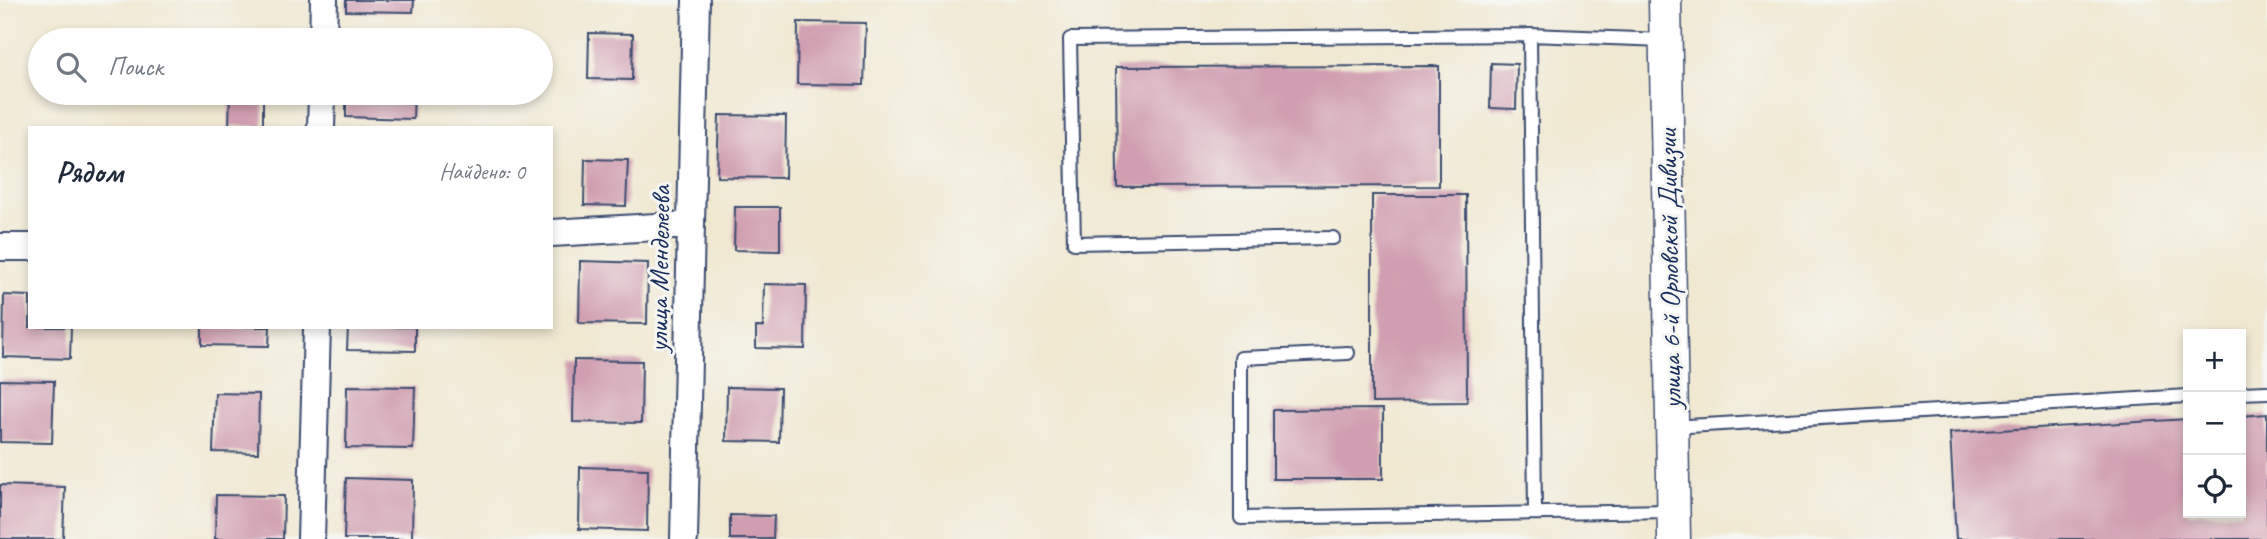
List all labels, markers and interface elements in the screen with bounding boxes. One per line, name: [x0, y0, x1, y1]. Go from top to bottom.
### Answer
search box: [28, 28, 553, 105]
icon: search: [52, 48, 90, 86]
text: Поиск: [108, 50, 163, 83]
street label: улица 6-й Орловской Дивизии: [1649, 127, 1689, 411]
text: Рядом: [56, 153, 123, 191]
text: Найдено: 0: [439, 157, 525, 186]
street label: улица Менделеева: [640, 184, 678, 355]
map controls: [2183, 329, 2246, 518]
button: +: [2183, 329, 2246, 392]
button: −: [2183, 392, 2246, 455]
button: locate: [2183, 455, 2246, 518]

